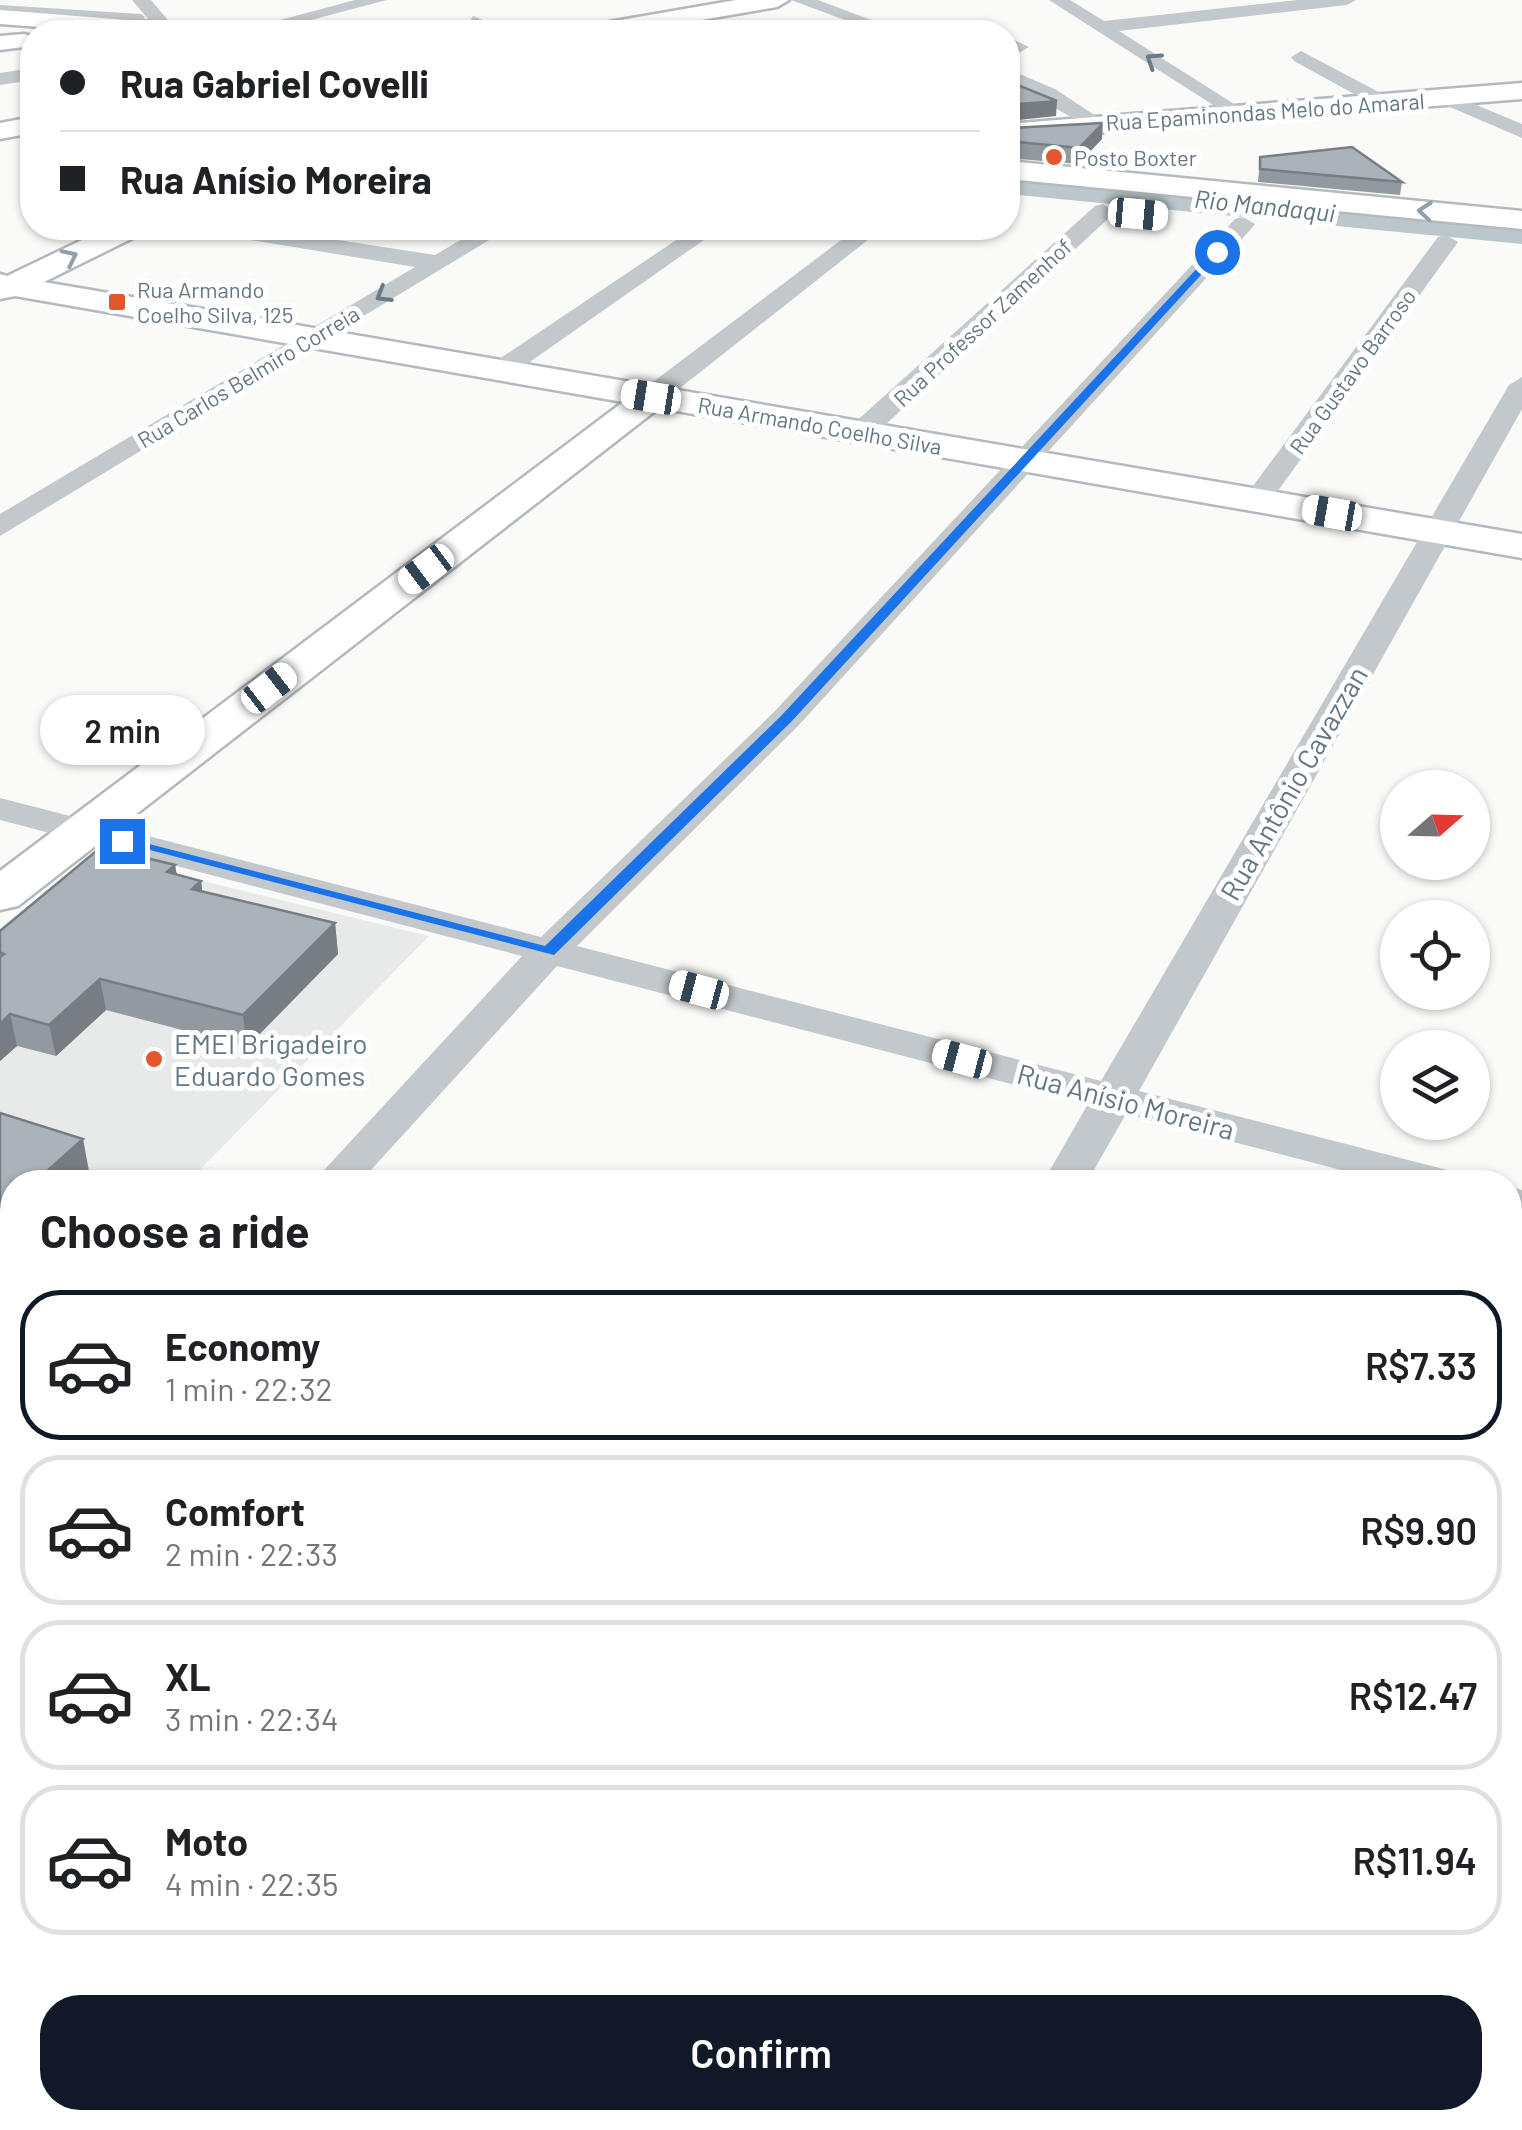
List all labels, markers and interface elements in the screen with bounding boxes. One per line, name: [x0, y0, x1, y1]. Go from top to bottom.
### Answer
one-way arrow: [1145, 54, 1163, 73]
text: Rua Gabriel Covelli: [120, 60, 429, 106]
street label: Rua Epaminondas Melo do Amaral: [1105, 87, 1425, 135]
place label: Posto Boxter: [1074, 144, 1197, 170]
marker: Posto Boxter: [1043, 146, 1065, 168]
text: Rua Anísio Moreira: [120, 156, 432, 202]
water label: Rio Mandaqui: [1193, 183, 1337, 227]
car: [1107, 196, 1169, 232]
one-way arrow: [1417, 200, 1433, 222]
route start: [1195, 230, 1240, 275]
street label: Rua Professor Zamenhof: [888, 233, 1076, 411]
one-way arrow: [60, 249, 78, 269]
place label: Rua Armando Coelho Silva, 125: [137, 276, 293, 327]
one-way arrow: [376, 283, 394, 302]
street label: Rua Gustavo Barroso: [1283, 283, 1421, 459]
marker: Rua Armando Coelho Silva, 125: [106, 291, 128, 313]
street label: Rua Carlos Belmiro Correia: [133, 299, 363, 453]
car: [619, 377, 683, 417]
street label: Rua Armando Coelho Silva: [696, 391, 944, 459]
car: [1300, 493, 1364, 533]
car: [393, 539, 459, 599]
car: [236, 658, 302, 718]
street label: Rua Antônio Cavazzan: [1212, 660, 1374, 906]
callout: 2 min: [39, 696, 204, 766]
text: 2 min: [84, 711, 161, 749]
north arrow: [1380, 770, 1490, 880]
map controls: [1380, 770, 1490, 1140]
route end: [100, 819, 145, 864]
button: locate: [1380, 900, 1490, 1010]
car: [666, 968, 732, 1012]
place label: EMEI Brigadeiro Eduardo Gomes: [174, 1026, 368, 1092]
button: layers: [1380, 1030, 1490, 1140]
car: [929, 1037, 995, 1081]
marker: EMEI Brigadeiro Eduardo Gomes: [143, 1048, 165, 1070]
street label: Rua Anísio Moreira: [1014, 1056, 1238, 1146]
text: Choose a ride: [40, 1203, 310, 1257]
icon: car: [45, 1320, 135, 1410]
text: Economy: [165, 1323, 320, 1369]
text: R$7.33: [1365, 1342, 1477, 1388]
text: 1 min · 22:32: [165, 1369, 333, 1407]
icon: car: [45, 1485, 135, 1575]
text: Comfort: [165, 1488, 305, 1534]
text: R$9.90: [1360, 1507, 1477, 1553]
text: 2 min · 22:33: [165, 1534, 338, 1572]
icon: car: [45, 1650, 135, 1740]
text: XL: [165, 1653, 211, 1699]
text: R$12.47: [1349, 1672, 1477, 1718]
text: 3 min · 22:34: [165, 1699, 339, 1737]
icon: car: [45, 1815, 135, 1905]
text: Moto: [165, 1818, 248, 1864]
text: R$11.94: [1352, 1837, 1477, 1883]
text: 4 min · 22:35: [165, 1864, 339, 1902]
button: Confirm: [40, 1995, 1482, 2110]

